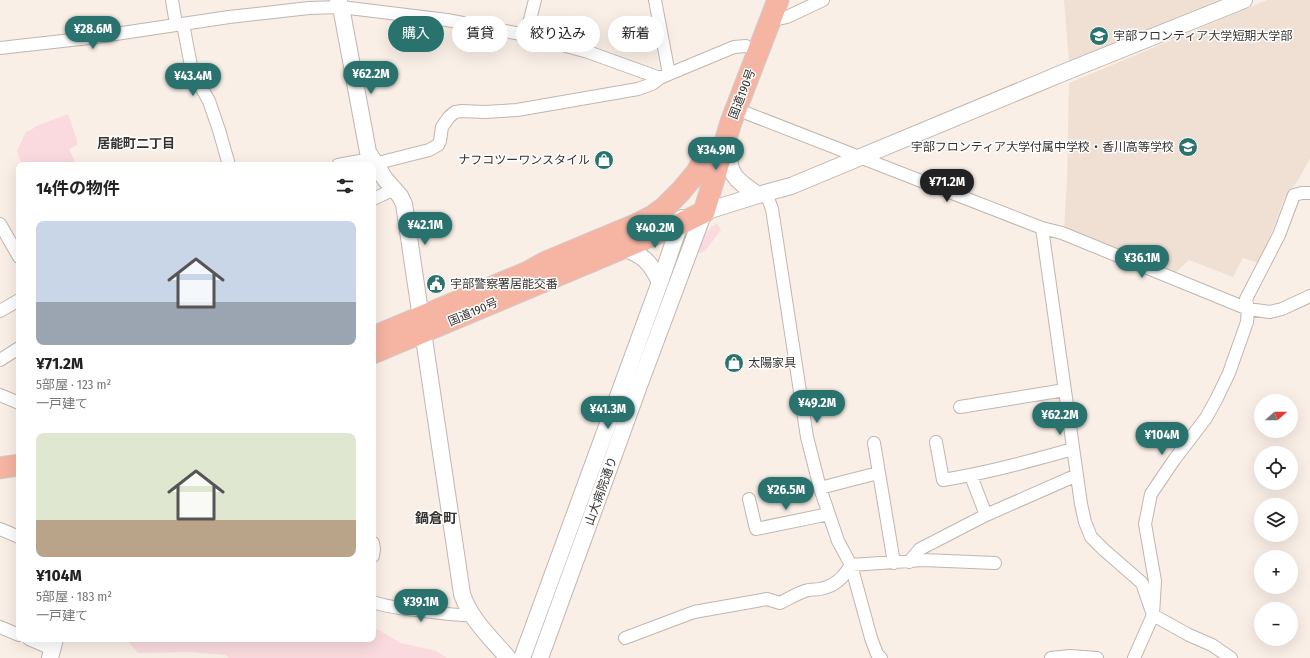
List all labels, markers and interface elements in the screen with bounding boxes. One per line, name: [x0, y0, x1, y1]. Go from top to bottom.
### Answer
pin: ¥28.6M: [60, 16, 126, 50]
chip: 購入: [388, 16, 444, 52]
chip: 賃貸: [452, 16, 508, 52]
chip: 絞り込み: [516, 16, 600, 52]
chip: 新着: [608, 16, 664, 52]
text: ¥28.6M: [74, 21, 112, 36]
school or university icon: 宇部フロンティア大学短期大学部: [1088, 25, 1110, 47]
place label: 宇部フロンティア大学短期大学部: [1113, 29, 1292, 43]
pin: ¥62.2M: [338, 61, 404, 95]
pin: ¥43.4M: [160, 63, 226, 97]
text: ¥62.2M: [352, 66, 390, 81]
street label: 国道190号: [726, 67, 758, 121]
text: ¥43.4M: [174, 68, 212, 83]
district label: 居能町二丁目: [97, 136, 175, 151]
school or university icon: 宇部フロンティア大学付属中学校・香川高等学校: [1177, 136, 1199, 158]
pin: ¥34.9M: [683, 137, 749, 171]
place label: 宇部フロンティア大学付属中学校・香川高等学校: [911, 140, 1174, 154]
text: ¥34.9M: [697, 142, 735, 157]
shop icon: ナフコツーワンスタイル: [593, 149, 615, 171]
place label: ナフコツーワンスタイル: [458, 153, 590, 167]
pin: ¥71.2M: [914, 169, 980, 203]
text: ¥71.2M: [929, 174, 965, 189]
icon: filters: [334, 175, 356, 197]
text: 14件の物件: [36, 178, 120, 199]
pin: ¥42.1M: [392, 212, 458, 246]
pin: ¥40.2M: [622, 215, 688, 249]
text: ¥42.1M: [407, 217, 443, 232]
text: ¥40.2M: [636, 220, 674, 235]
pin: ¥36.1M: [1109, 245, 1175, 279]
icon: home: [160, 247, 232, 319]
text: ¥36.1M: [1124, 250, 1160, 265]
public building icon: 宇部警察署居能交番: [425, 273, 447, 295]
place label: 宇部警察署居能交番: [450, 277, 558, 291]
street label: 国道190号: [446, 295, 500, 329]
shop icon: 太陽家具: [723, 352, 745, 374]
text: ¥71.2M: [36, 353, 83, 374]
place label: 太陽家具: [748, 356, 796, 370]
text: 5部屋 · 123 m²: [36, 377, 111, 392]
pin: ¥49.2M: [784, 390, 850, 424]
north arrow: [1254, 394, 1298, 438]
map controls: [1254, 394, 1298, 646]
text: ¥49.2M: [798, 395, 836, 410]
text: 一戸建て: [36, 396, 88, 411]
pin: ¥41.3M: [575, 396, 641, 430]
text: ¥41.3M: [590, 401, 626, 416]
pin: ¥62.2M: [1027, 402, 1093, 436]
text: ¥62.2M: [1041, 407, 1079, 422]
pin: ¥104M: [1134, 422, 1190, 456]
text: ¥104M: [1145, 427, 1179, 442]
button: locate: [1254, 446, 1298, 490]
street label: 山大病院通り: [582, 455, 620, 527]
icon: home: [160, 459, 232, 531]
pin: ¥26.5M: [753, 477, 819, 511]
text: ¥26.5M: [767, 482, 805, 497]
button: layers: [1254, 498, 1298, 542]
district label: 鍋倉町: [415, 510, 457, 527]
button: +: [1254, 550, 1298, 594]
text: ¥104M: [36, 565, 82, 586]
text: 5部屋 · 183 m²: [36, 589, 112, 604]
pin: ¥39.1M: [388, 589, 454, 623]
text: ¥39.1M: [403, 594, 439, 609]
button: −: [1254, 602, 1298, 646]
text: 一戸建て: [36, 608, 88, 623]

